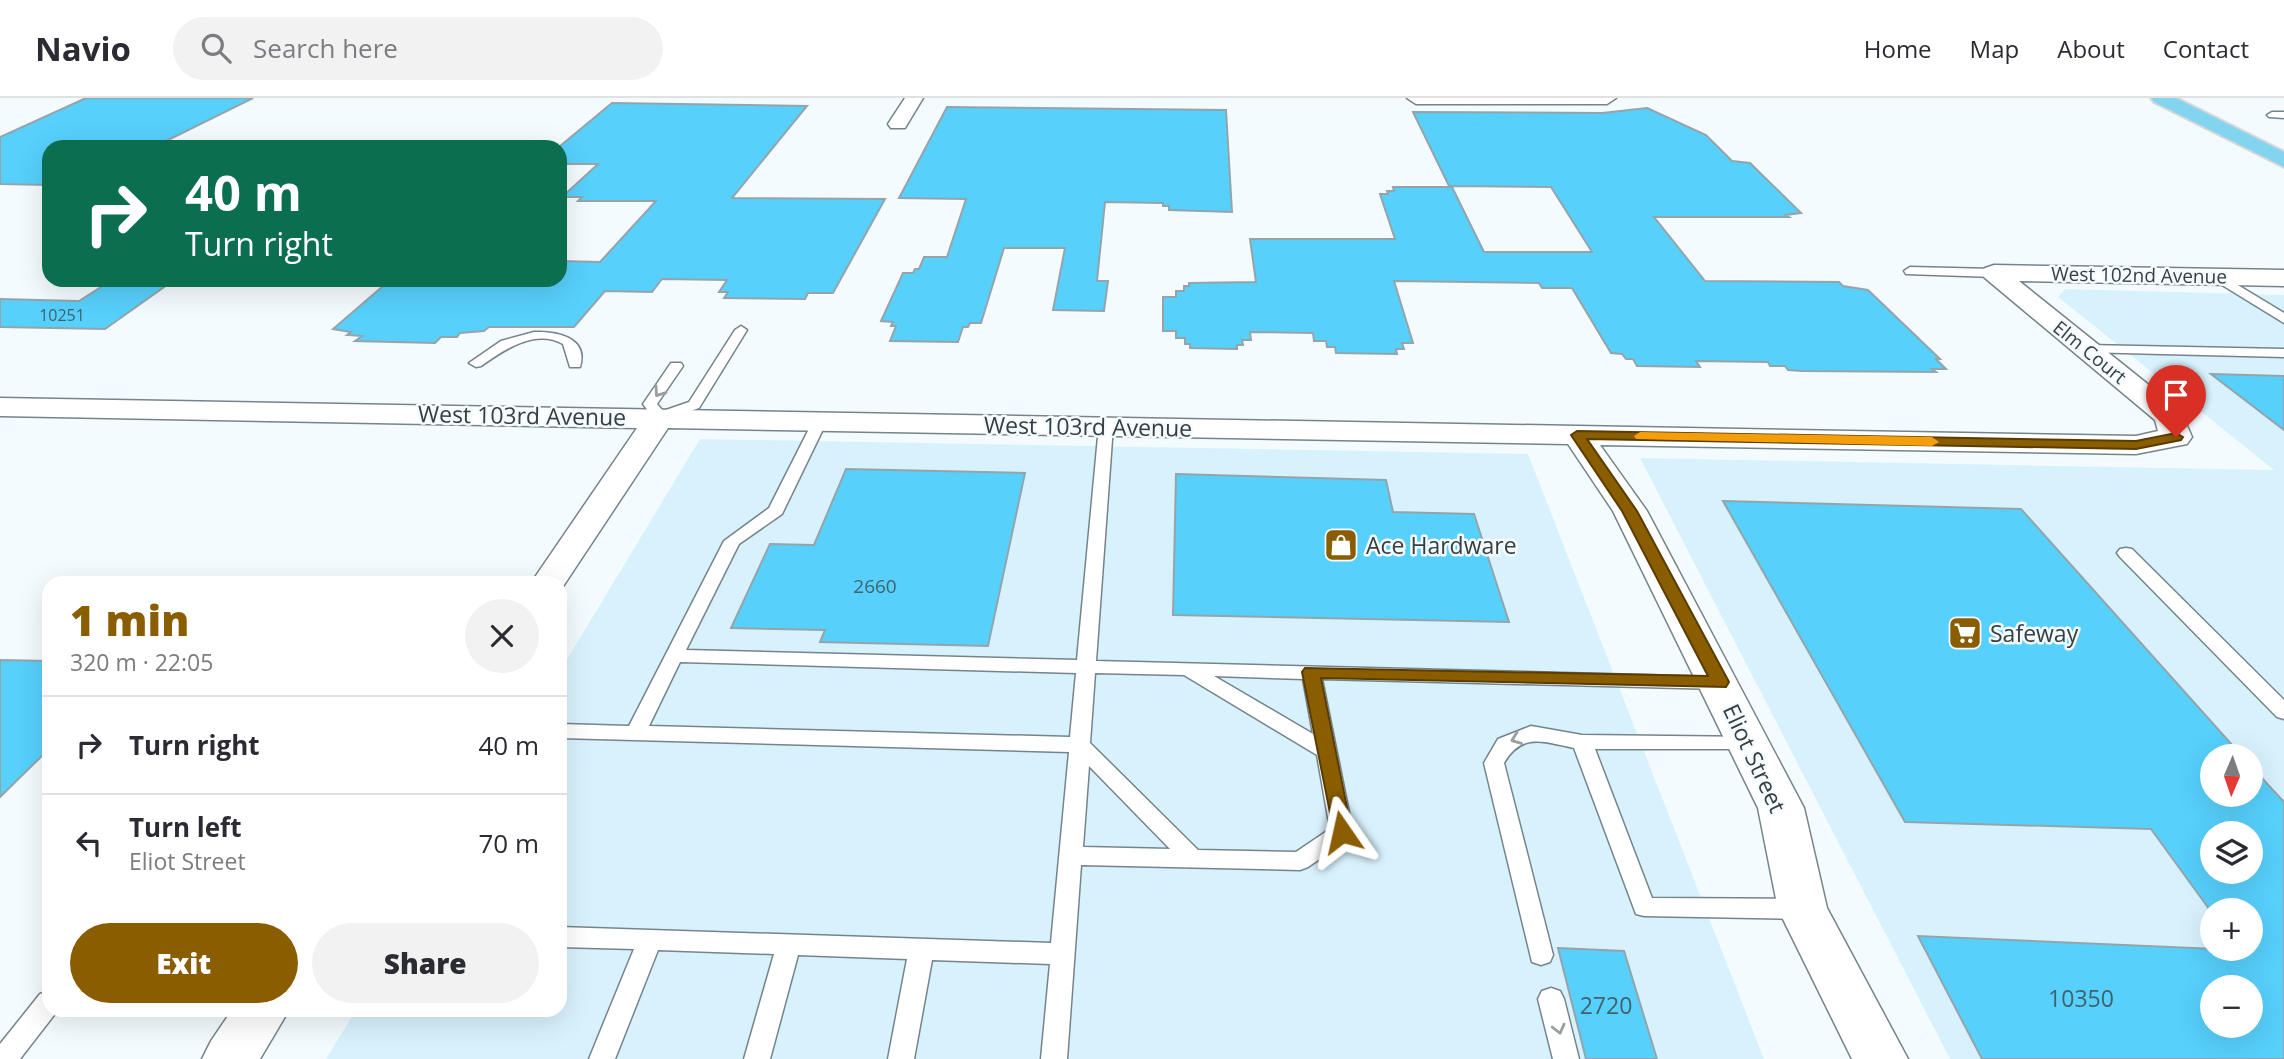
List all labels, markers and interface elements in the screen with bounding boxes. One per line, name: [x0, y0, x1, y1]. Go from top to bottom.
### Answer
search box: [173, 17, 663, 80]
text: Navio: [35, 26, 131, 71]
icon: search: [197, 29, 235, 67]
text: Search here: [253, 30, 398, 66]
text: Home: [1864, 32, 1932, 65]
text: Map: [1970, 32, 2019, 65]
text: About: [2057, 32, 2125, 65]
text: Contact: [2163, 32, 2249, 65]
text: 40 m: [185, 159, 302, 225]
icon: right: [70, 168, 161, 259]
text: Turn right: [185, 222, 333, 265]
street label: West 102nd Avenue: [2051, 260, 2227, 290]
house number: 10251: [39, 304, 85, 326]
street label: Elm Court: [2048, 314, 2132, 390]
pin: [2146, 365, 2206, 437]
icon: arrive: [2157, 376, 2195, 414]
one-way arrow: [655, 384, 667, 397]
street label: West 103rd Avenue: [418, 397, 626, 433]
street label: West 103rd Avenue: [984, 408, 1192, 444]
shop icon: Ace Hardware: [1322, 526, 1360, 564]
place label: Ace Hardware: [1366, 529, 1517, 561]
house number: 2660: [853, 573, 897, 599]
text: 1 min: [70, 591, 189, 648]
button: close: [465, 599, 539, 673]
supermarket icon: Safeway: [1946, 614, 1984, 652]
place label: Safeway: [1990, 617, 2079, 649]
text: 320 m · 22:05: [70, 646, 213, 678]
street label: Eliot Street: [1716, 698, 1794, 818]
icon: right: [70, 726, 108, 764]
text: Turn right: [129, 727, 260, 763]
text: 40 m: [478, 727, 539, 763]
one-way arrow: [1511, 731, 1523, 745]
north arrow: [2200, 744, 2263, 807]
map controls: [2200, 744, 2263, 1038]
position arrow: [1305, 795, 1379, 869]
text: Turn left: [129, 809, 241, 845]
button: layers: [2200, 821, 2263, 884]
icon: left: [70, 824, 108, 862]
text: 70 m: [478, 825, 539, 861]
text: Eliot Street: [129, 845, 246, 877]
button: +: [2200, 898, 2263, 961]
button: Exit: [70, 923, 298, 1003]
button: Share: [312, 923, 539, 1003]
button: −: [2200, 975, 2263, 1038]
house number: 10350: [2048, 982, 2114, 1014]
house number: 2720: [1580, 989, 1632, 1021]
one-way arrow: [1550, 1023, 1565, 1035]

